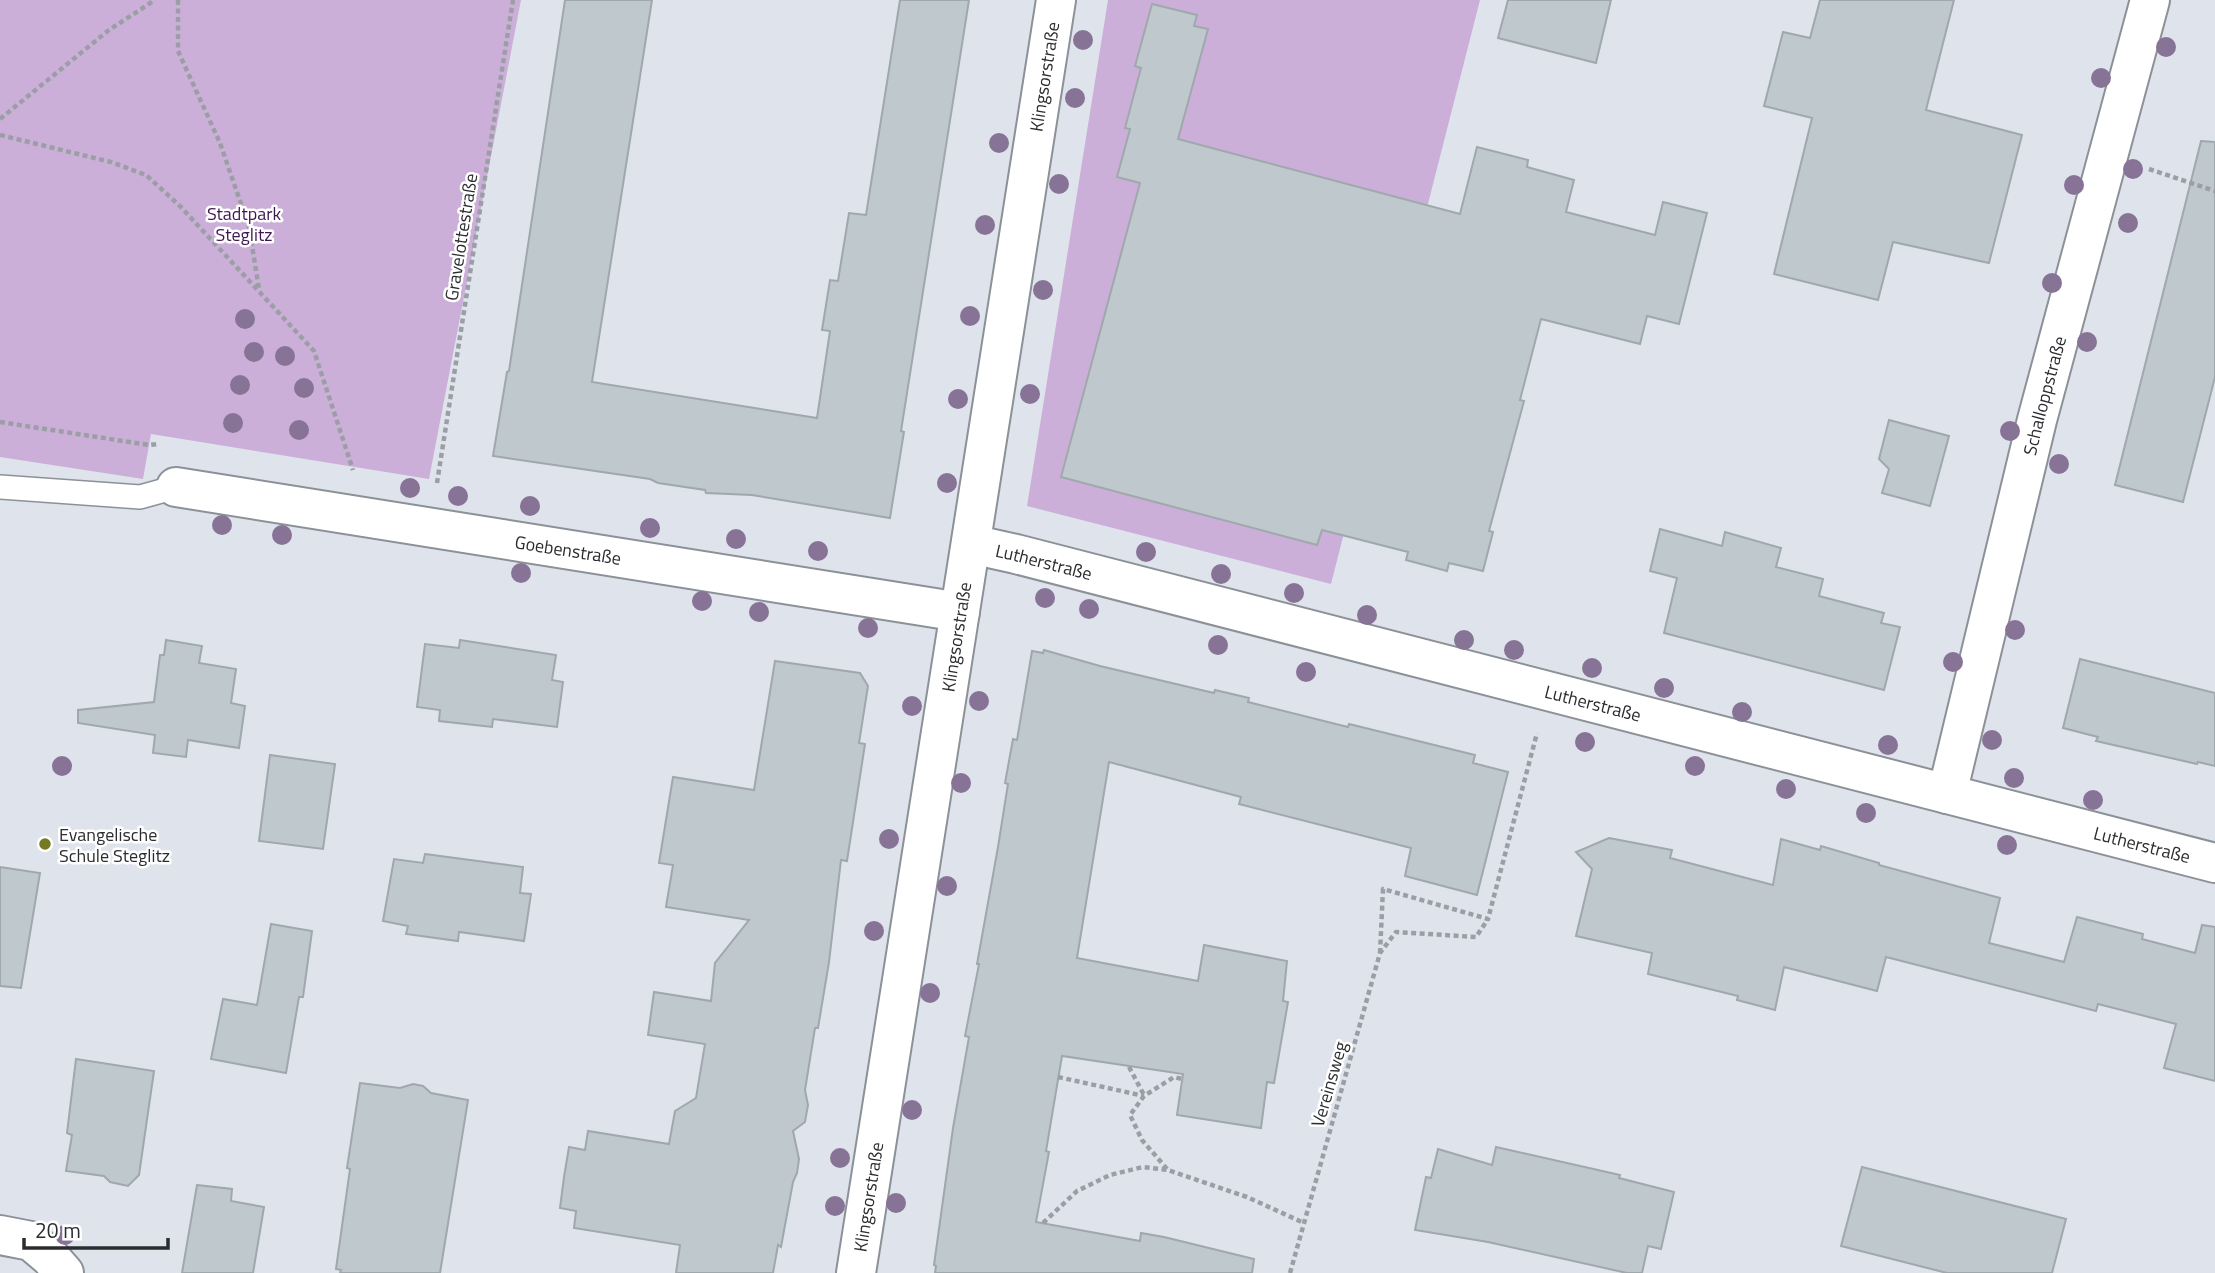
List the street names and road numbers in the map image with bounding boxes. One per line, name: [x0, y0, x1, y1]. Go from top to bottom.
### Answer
street label: Klingsorstraße: [1022, 20, 1066, 134]
street label: Gravelottestraße: [438, 171, 484, 303]
street label: Schalloppstraße: [2015, 333, 2073, 458]
street label: Goebenstraße: [513, 528, 623, 571]
street label: Lutherstraße: [993, 536, 1095, 587]
street label: Klingsorstraße: [934, 580, 978, 694]
street label: Lutherstraße: [1542, 677, 1644, 728]
street label: Lutherstraße: [2091, 819, 2193, 870]
street label: Vereinsweg: [1304, 1038, 1354, 1130]
street label: Klingsorstraße: [846, 1140, 890, 1254]

